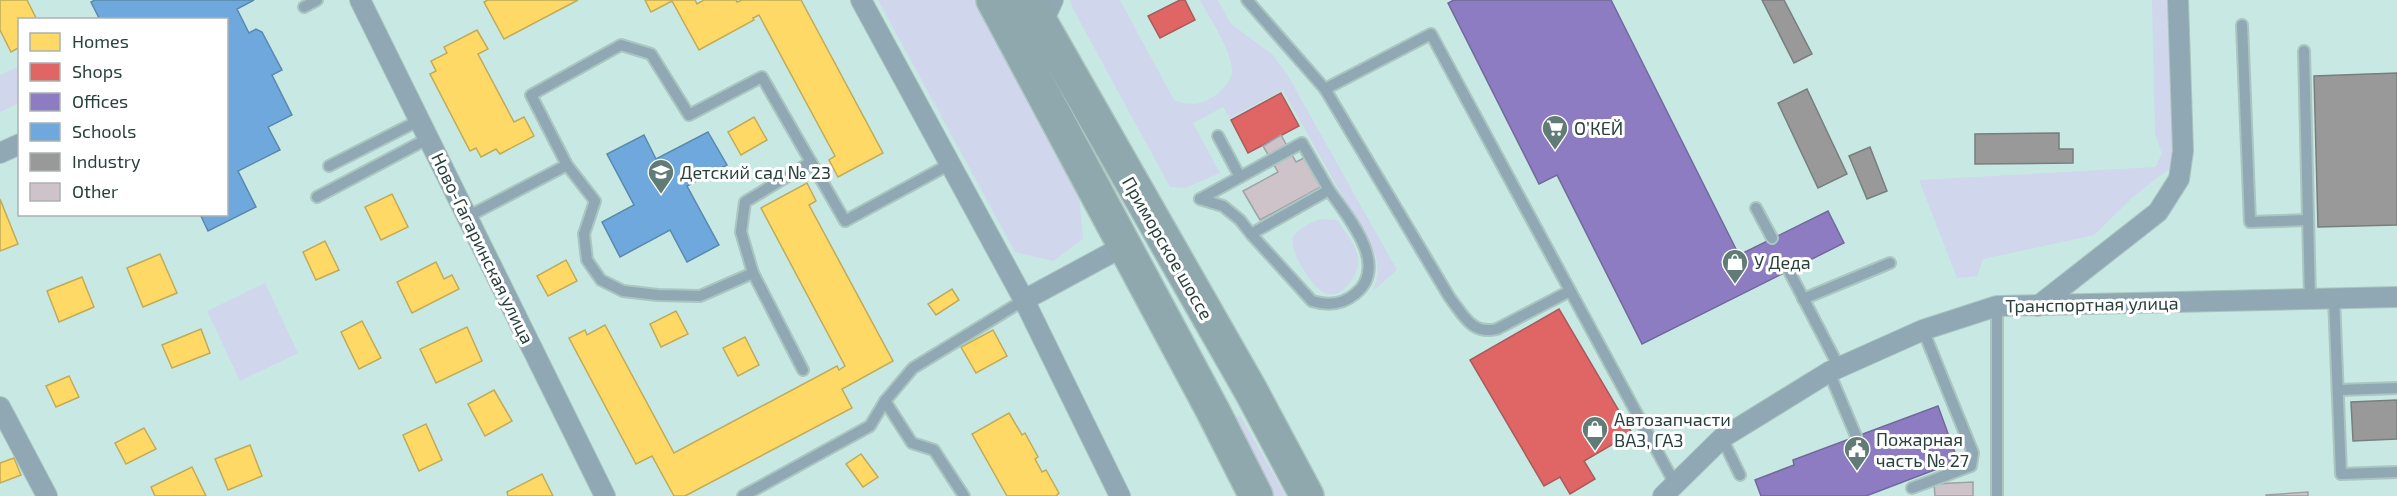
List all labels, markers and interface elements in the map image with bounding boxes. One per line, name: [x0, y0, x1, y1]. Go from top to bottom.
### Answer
legend: [18, 18, 228, 216]
text: Homes: [72, 30, 129, 52]
text: Shops: [72, 60, 122, 82]
text: Offices: [72, 90, 128, 112]
supermarket icon: О’КЕЙ: [1540, 113, 1570, 151]
place label: О’КЕЙ: [1574, 117, 1623, 139]
text: Schools: [72, 120, 136, 142]
street label: Ново-Гагаринская улица: [427, 149, 539, 347]
text: Industry: [72, 150, 141, 172]
school or university icon: Детский сад № 23: [646, 157, 676, 195]
place label: Детский сад № 23: [680, 161, 831, 183]
street label: Приморское шоссе: [1118, 172, 1218, 324]
text: Other: [72, 180, 118, 202]
shop icon: У Деда: [1720, 247, 1750, 285]
place label: У Деда: [1754, 251, 1811, 273]
street label: Транспортная улица: [2005, 291, 2179, 317]
place label: Автозапчасти ВАЗ, ГАЗ: [1614, 408, 1731, 451]
shop icon: Автозапчасти ВАЗ, ГАЗ: [1580, 414, 1610, 452]
place label: Пожарная часть № 27: [1876, 428, 1969, 471]
public building icon: Пожарная часть № 27: [1842, 434, 1872, 472]

